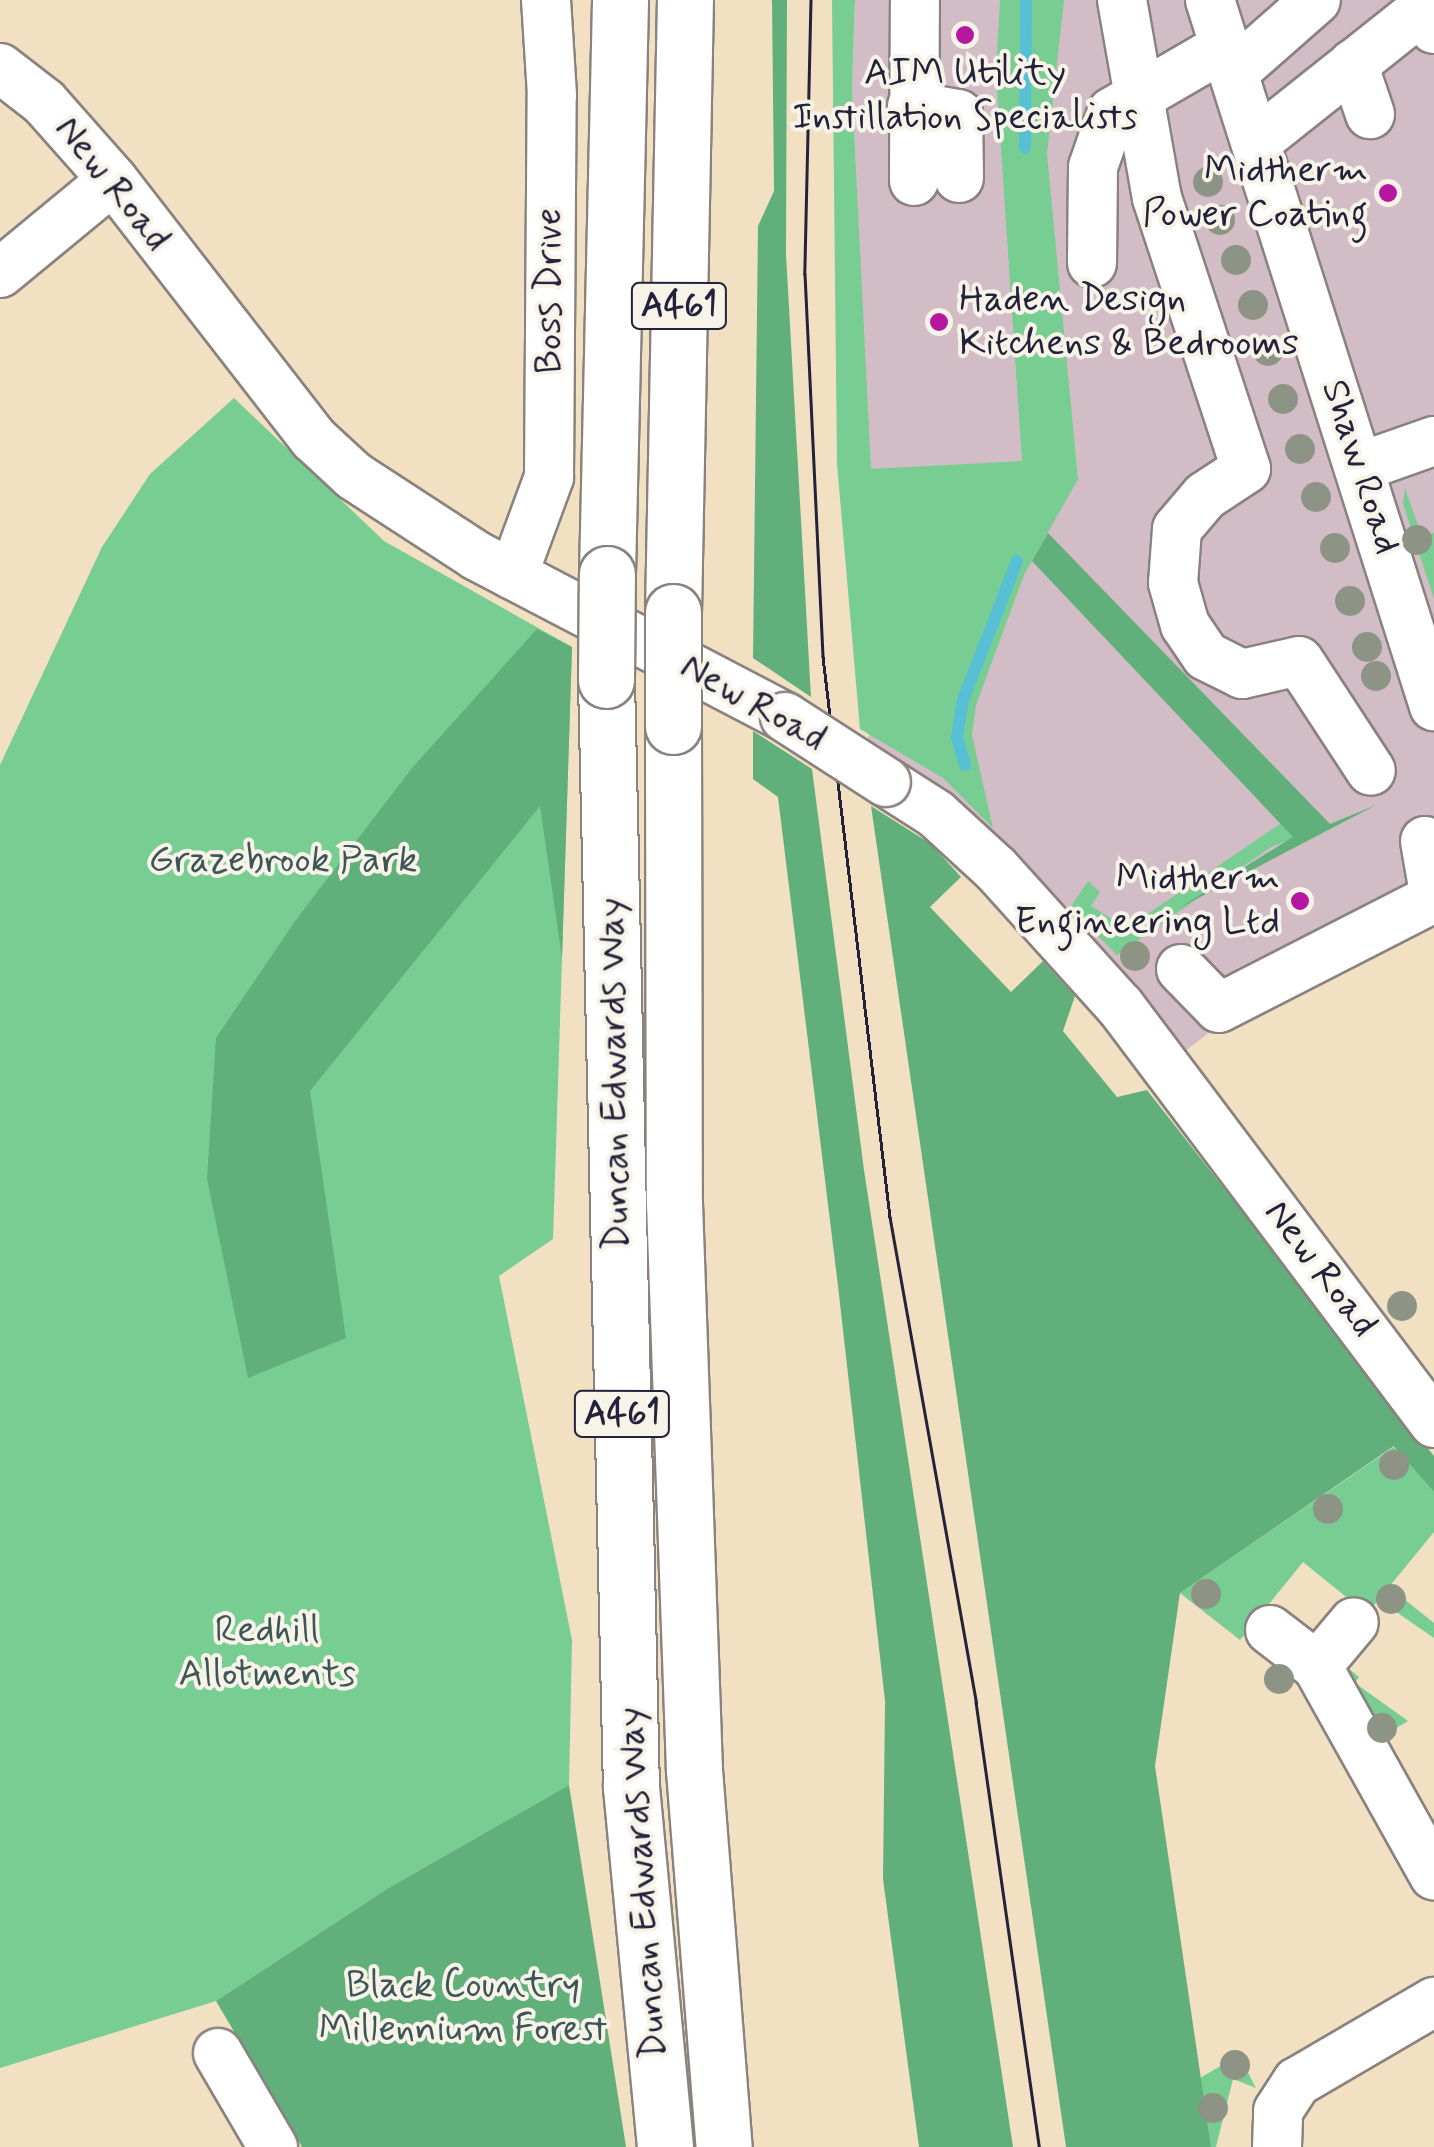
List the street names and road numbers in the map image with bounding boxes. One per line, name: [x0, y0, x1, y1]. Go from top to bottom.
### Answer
street label: New Road: [46, 110, 178, 258]
street label: Boss Drive: [527, 208, 573, 374]
road number: A461: [629, 276, 729, 336]
street label: Shaw Road: [1311, 376, 1409, 558]
street label: New Road: [675, 646, 831, 760]
street label: Duncan Edwards Way: [589, 901, 641, 1247]
street label: New Road: [1255, 1194, 1385, 1344]
road number: A461: [572, 1384, 672, 1444]
street label: Duncan Edwards Way: [608, 1709, 678, 2057]

